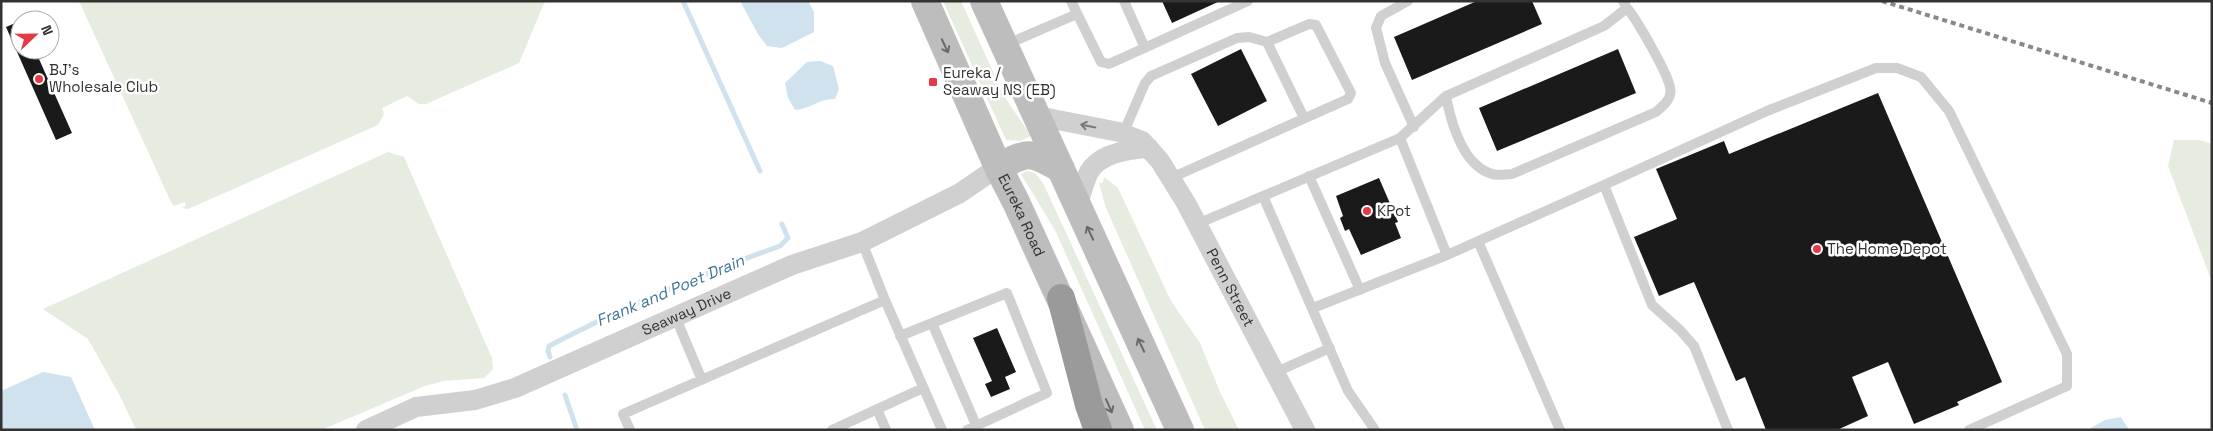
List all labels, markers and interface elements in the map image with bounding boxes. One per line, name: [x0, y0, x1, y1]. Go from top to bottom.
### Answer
north arrow: [10, 10, 60, 60]
text: N: [37, 22, 57, 38]
one-way arrow: [940, 38, 950, 53]
place label: BJ's Wholesale Club: [49, 60, 158, 96]
place label: Eureka / Seaway NS (EB): [943, 63, 1056, 100]
marker: BJ's Wholesale Club: [33, 73, 45, 85]
marker: Eureka / Seaway NS (EB): [927, 76, 939, 88]
one-way arrow: [1081, 121, 1097, 130]
street label: Eureka Road: [994, 170, 1050, 259]
place label: KPot: [1377, 201, 1411, 220]
marker: KPot: [1361, 205, 1373, 217]
one-way arrow: [1085, 226, 1094, 241]
place label: The Home Depot: [1827, 239, 1947, 258]
marker: The Home Depot: [1811, 243, 1823, 255]
street label: Penn Street: [1202, 245, 1259, 330]
water label: Frank and Poet Drain: [593, 249, 748, 331]
street label: Seaway Drive: [639, 283, 734, 339]
one-way arrow: [1136, 338, 1146, 353]
one-way arrow: [1105, 398, 1115, 413]

